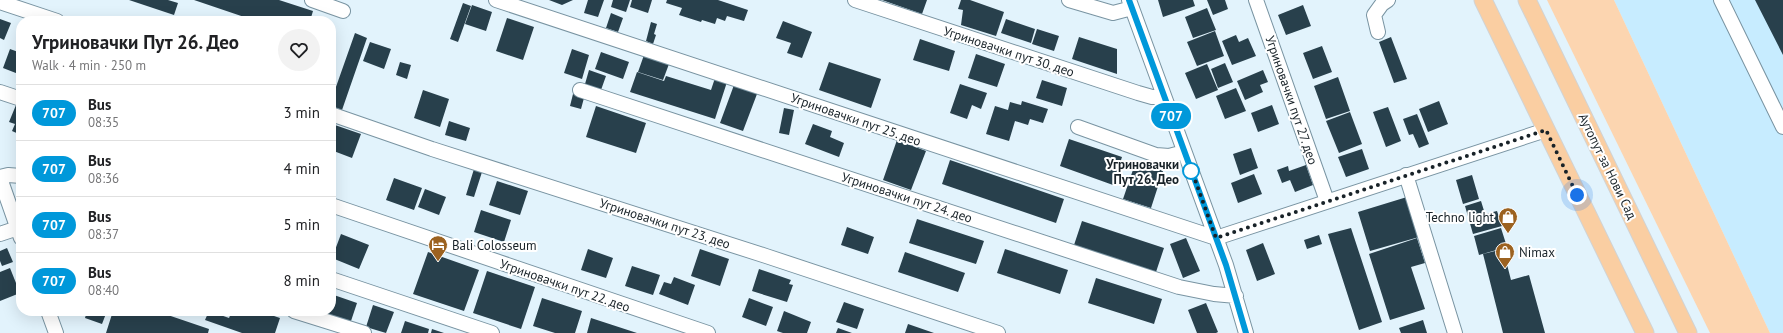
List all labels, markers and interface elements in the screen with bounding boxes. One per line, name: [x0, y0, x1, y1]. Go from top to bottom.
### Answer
street label: Угриновачки пут 30. део: [941, 22, 1076, 81]
button: heart: [278, 29, 320, 71]
text: Угриновачки Пут 26. Део: [32, 30, 239, 54]
street label: Угриновачки пут 27. део: [1261, 33, 1322, 167]
text: Walk · 4 min · 250 m: [32, 57, 146, 74]
street label: Угриновачки пут 25. део: [788, 89, 923, 150]
text: Bus: [88, 95, 111, 114]
text: 3 min: [283, 103, 320, 122]
line badge: 707: [1148, 103, 1194, 129]
text: 707: [42, 104, 66, 122]
text: 707: [1159, 107, 1183, 125]
street label: Аутопут за Нови Сад: [1575, 110, 1641, 222]
text: 08:35: [88, 114, 119, 131]
text: Bus: [88, 151, 111, 170]
place label: Угриновачки Пут 26. Део: [1105, 156, 1179, 188]
text: 4 min: [283, 159, 320, 178]
text: 707: [42, 160, 66, 178]
marker: Угриновачки Пут 26. Део: [1182, 162, 1200, 180]
street label: Угриновачки пут 24. део: [839, 168, 974, 227]
text: 08:36: [88, 170, 119, 187]
your location: [1567, 185, 1587, 205]
street label: Угриновачки пут 23. део: [597, 194, 732, 253]
shop icon: Techno light: [1497, 206, 1519, 234]
text: Bus: [88, 207, 111, 226]
place label: Techno light: [1426, 209, 1495, 226]
text: 5 min: [283, 215, 320, 234]
text: 707: [42, 216, 66, 234]
text: 08:37: [88, 226, 119, 243]
hotel icon: Bali Colosseum: [427, 234, 449, 262]
place label: Bali Colosseum: [452, 237, 537, 254]
shop icon: Nimax: [1494, 241, 1516, 269]
place label: Nimax: [1519, 244, 1555, 261]
street label: Угриновачки пут 22. део: [497, 255, 632, 316]
text: Bus: [88, 263, 111, 282]
text: 8 min: [283, 271, 320, 290]
text: 707: [42, 272, 66, 290]
text: 08:40: [88, 282, 119, 299]

